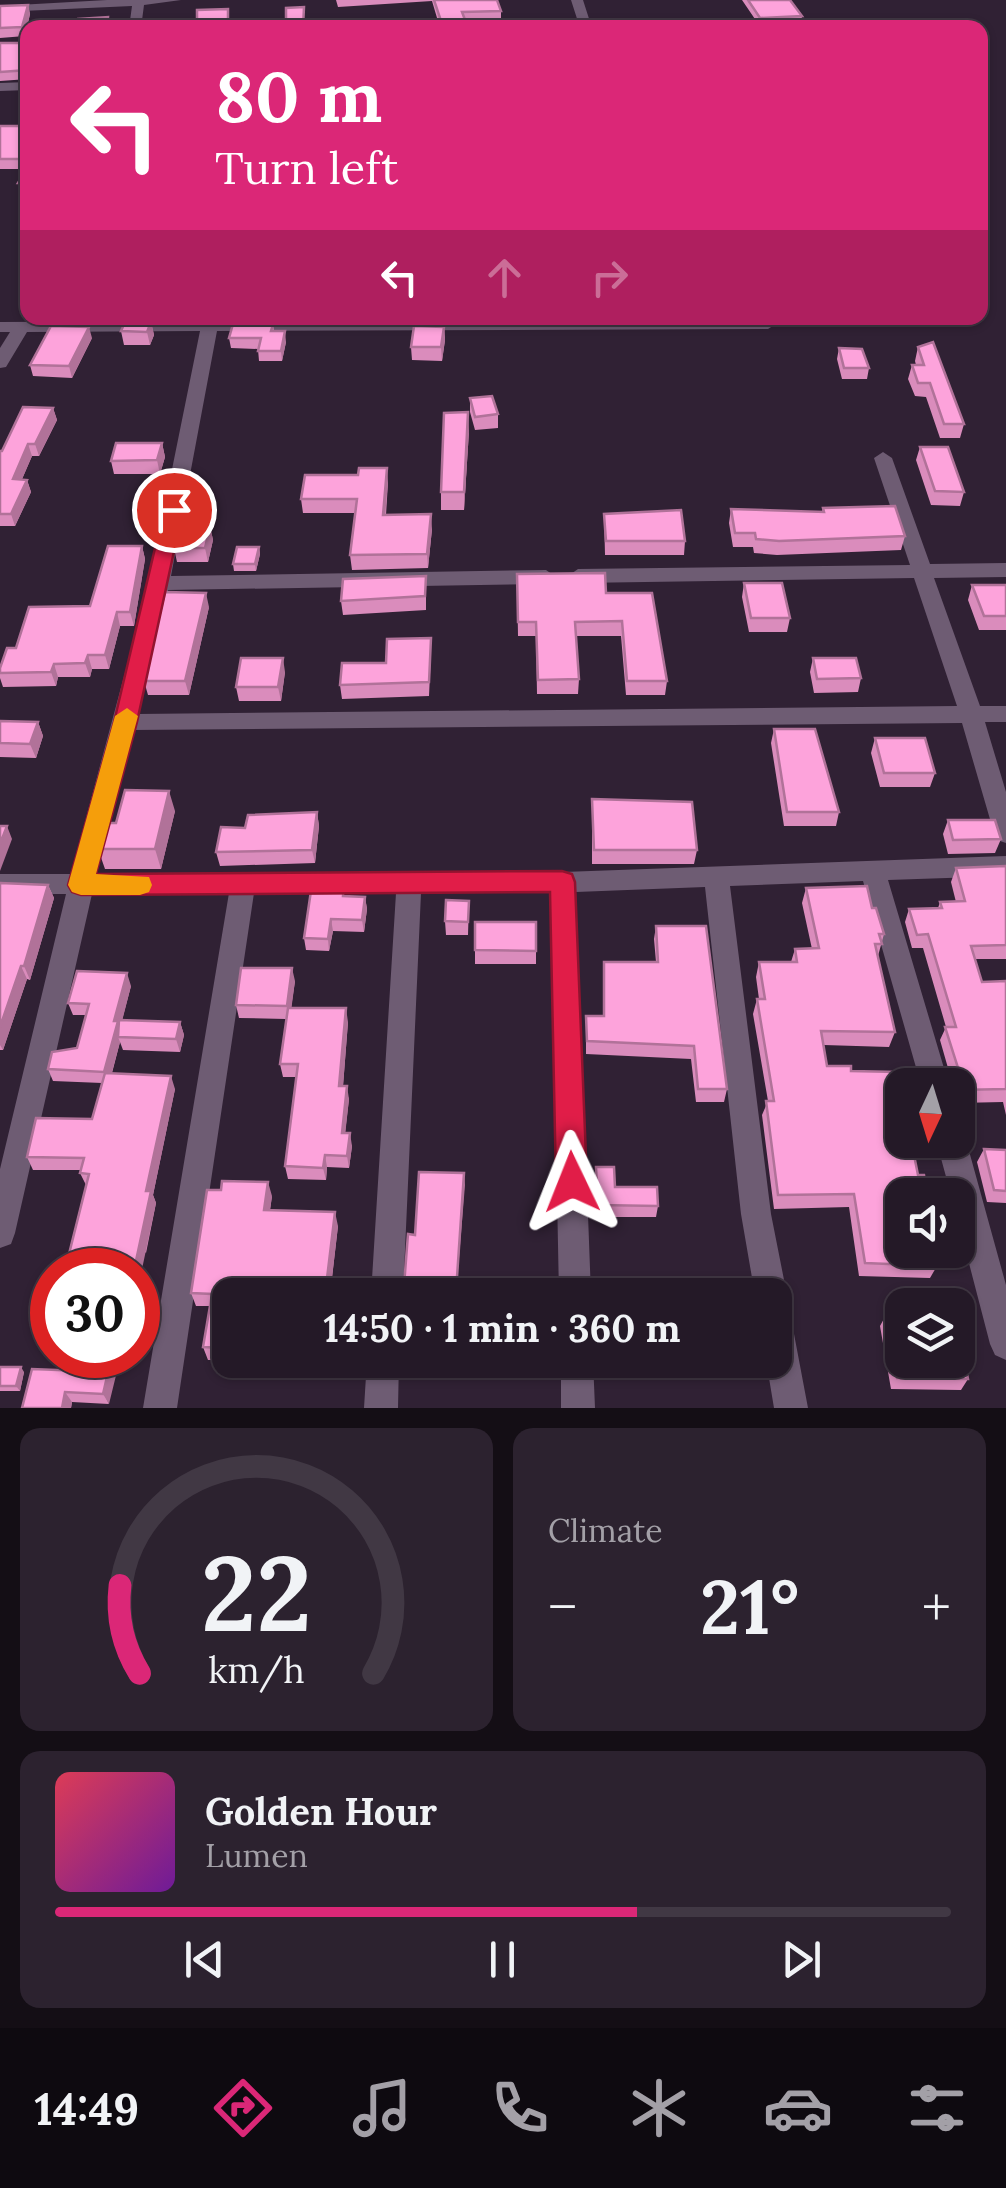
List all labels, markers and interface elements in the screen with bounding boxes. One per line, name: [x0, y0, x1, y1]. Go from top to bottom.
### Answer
text: 80 m: [215, 52, 382, 141]
icon: left: [50, 60, 180, 190]
text: Turn left: [215, 139, 398, 196]
icon: left: [372, 250, 427, 305]
icon: ahead: [477, 250, 532, 305]
icon: right: [582, 250, 637, 305]
pin: [132, 468, 217, 553]
icon: arrive: [147, 483, 202, 538]
north arrow: [885, 1068, 975, 1158]
map controls: [885, 1068, 975, 1378]
position arrow: [520, 1130, 624, 1234]
button: sound: [885, 1178, 975, 1268]
speed limit sign: 30: [30, 1248, 160, 1378]
button: layers: [885, 1288, 975, 1378]
text: 14:50 · 1 min · 360 m: [324, 1304, 680, 1352]
text: Climate: [548, 1510, 663, 1551]
text: 22: [201, 1526, 312, 1659]
text: 21°: [700, 1559, 799, 1655]
text: −: [548, 1572, 577, 1642]
text: +: [922, 1572, 951, 1642]
text: km/h: [208, 1647, 305, 1693]
text: Golden Hour: [205, 1787, 437, 1835]
text: Lumen: [205, 1835, 308, 1876]
icon: previous: [177, 1932, 232, 1987]
icon: pause: [475, 1932, 530, 1987]
icon: next: [774, 1932, 829, 1987]
icon: directions: [208, 2073, 278, 2143]
icon: music: [347, 2073, 417, 2143]
icon: phone: [485, 2073, 555, 2143]
icon: climate: [624, 2073, 694, 2143]
icon: car: [763, 2073, 833, 2143]
icon: filters: [902, 2073, 972, 2143]
text: 14:49: [34, 2080, 139, 2137]

